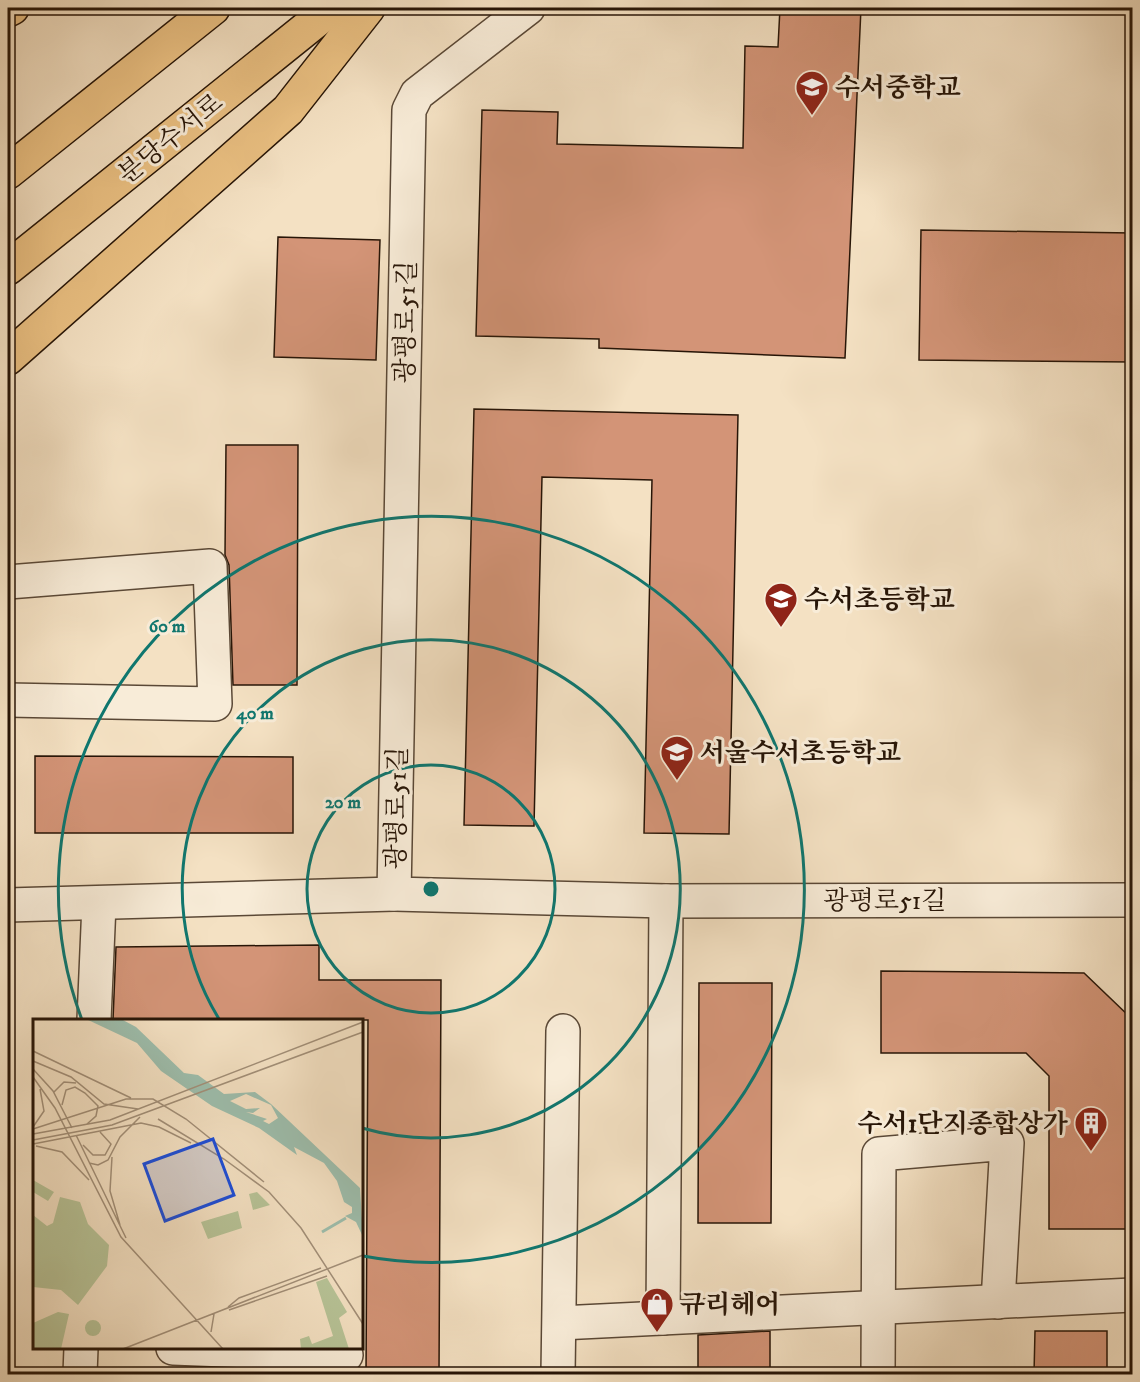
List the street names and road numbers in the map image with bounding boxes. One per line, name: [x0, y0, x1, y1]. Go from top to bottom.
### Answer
street label: 분당수서로: [112, 87, 230, 192]
street label: 광평로51길: [389, 260, 424, 384]
street label: 광평로51길: [380, 746, 415, 870]
street label: 광평로51길: [824, 885, 946, 918]

